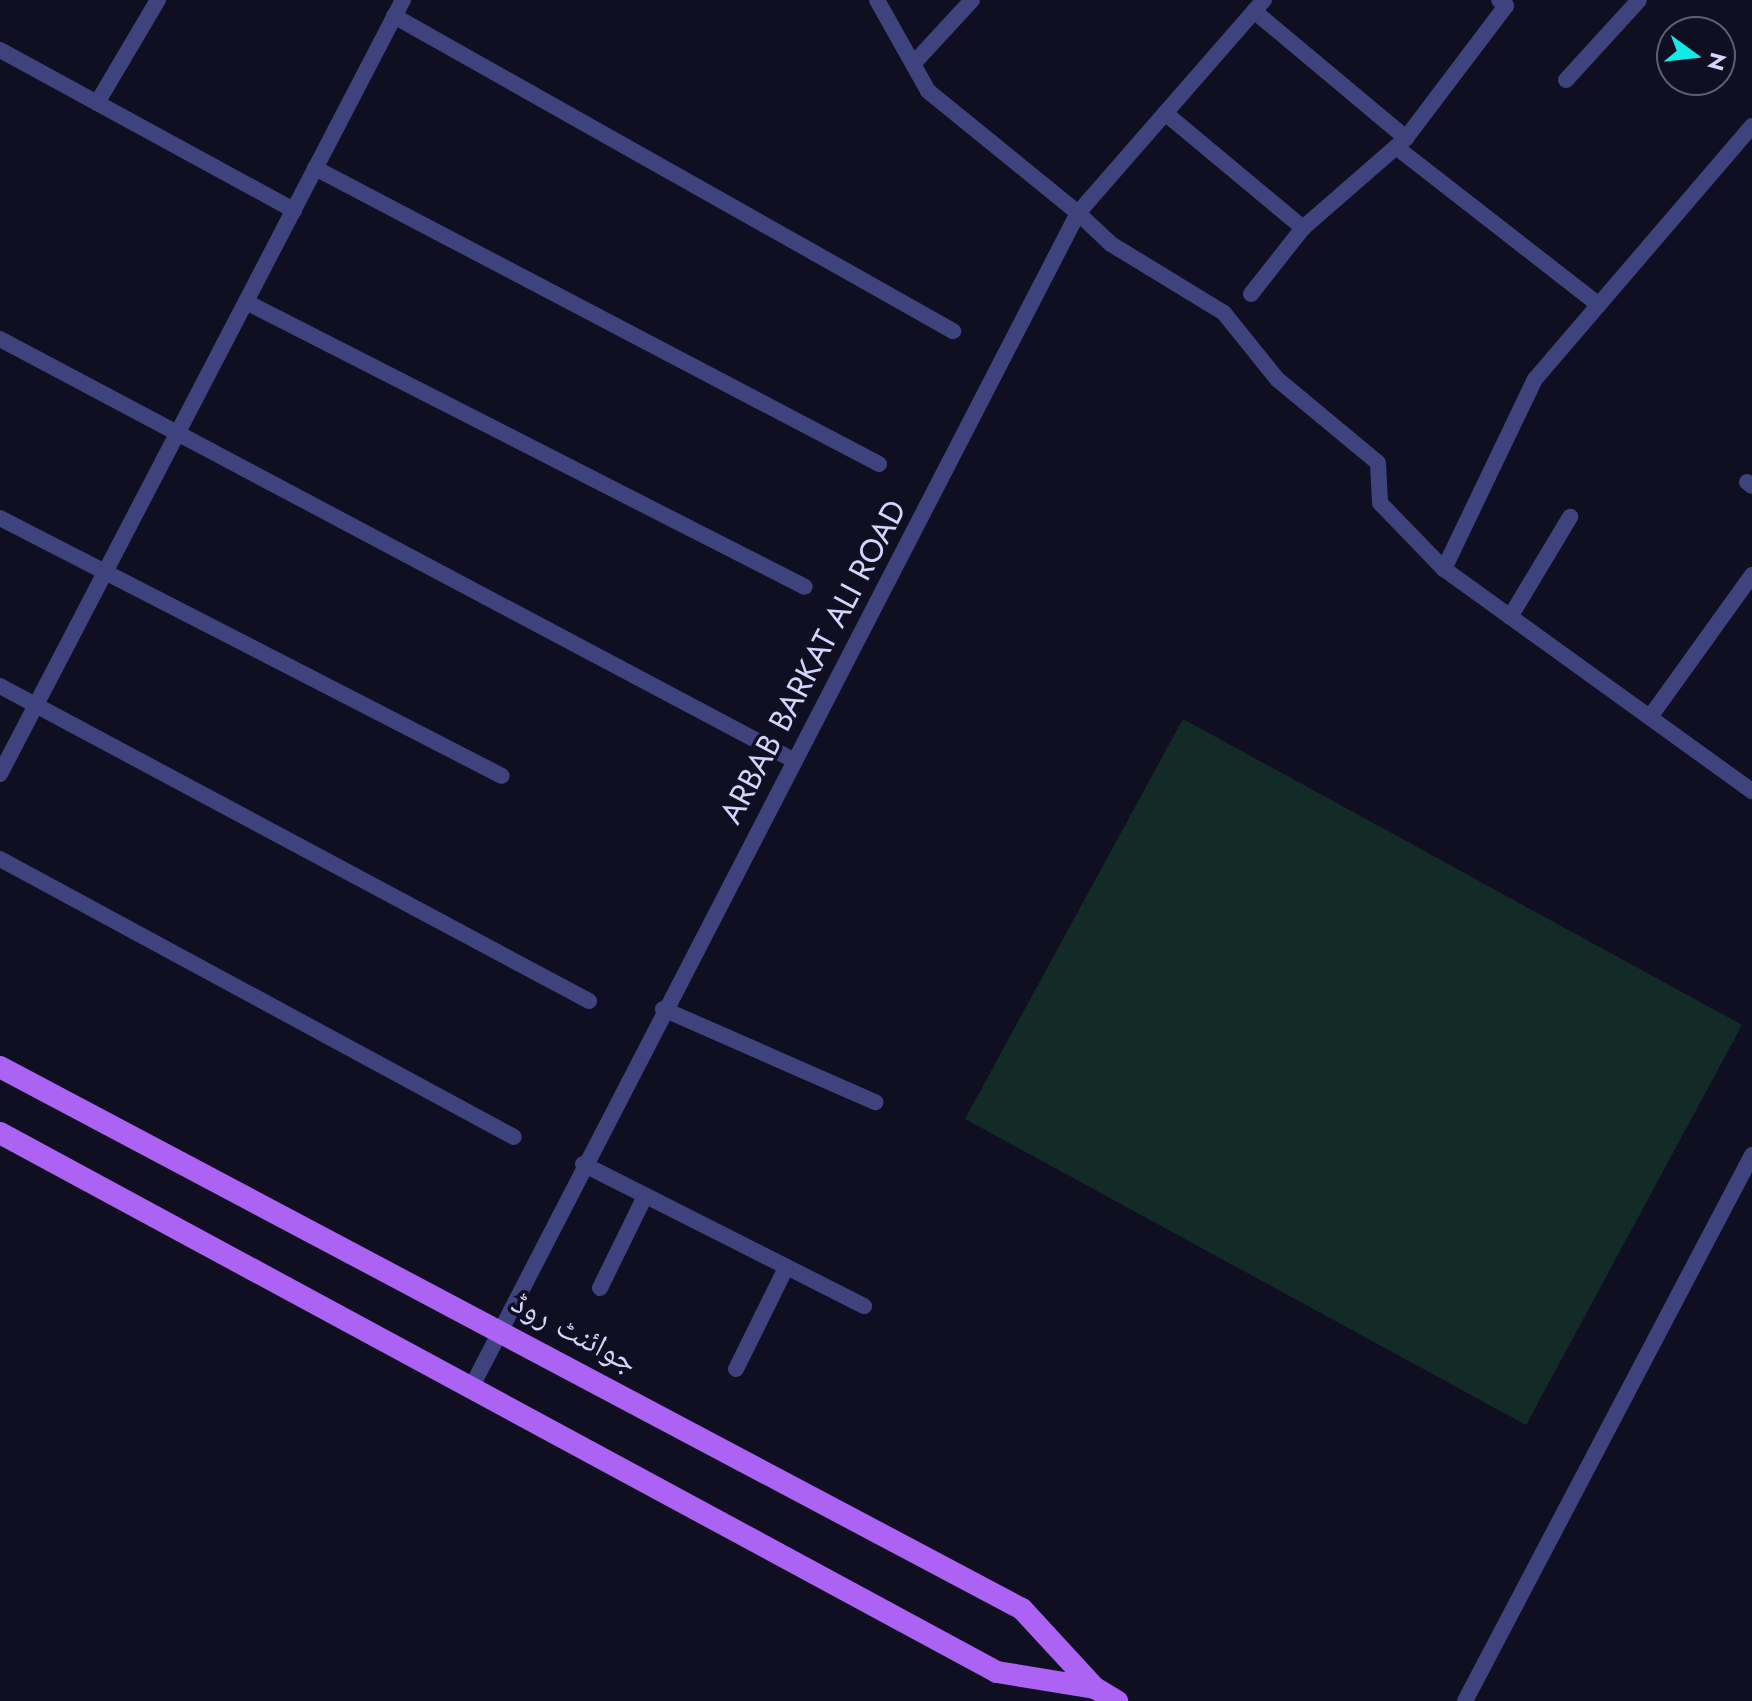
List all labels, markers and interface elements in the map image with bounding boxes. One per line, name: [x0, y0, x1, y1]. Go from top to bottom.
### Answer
north arrow: [1656, 16, 1736, 96]
text: N: [1700, 49, 1735, 74]
street label: ARBAB BARKAT ALI ROAD: [711, 494, 915, 830]
street label: جوائنٹ روڈ: [505, 1283, 645, 1381]

